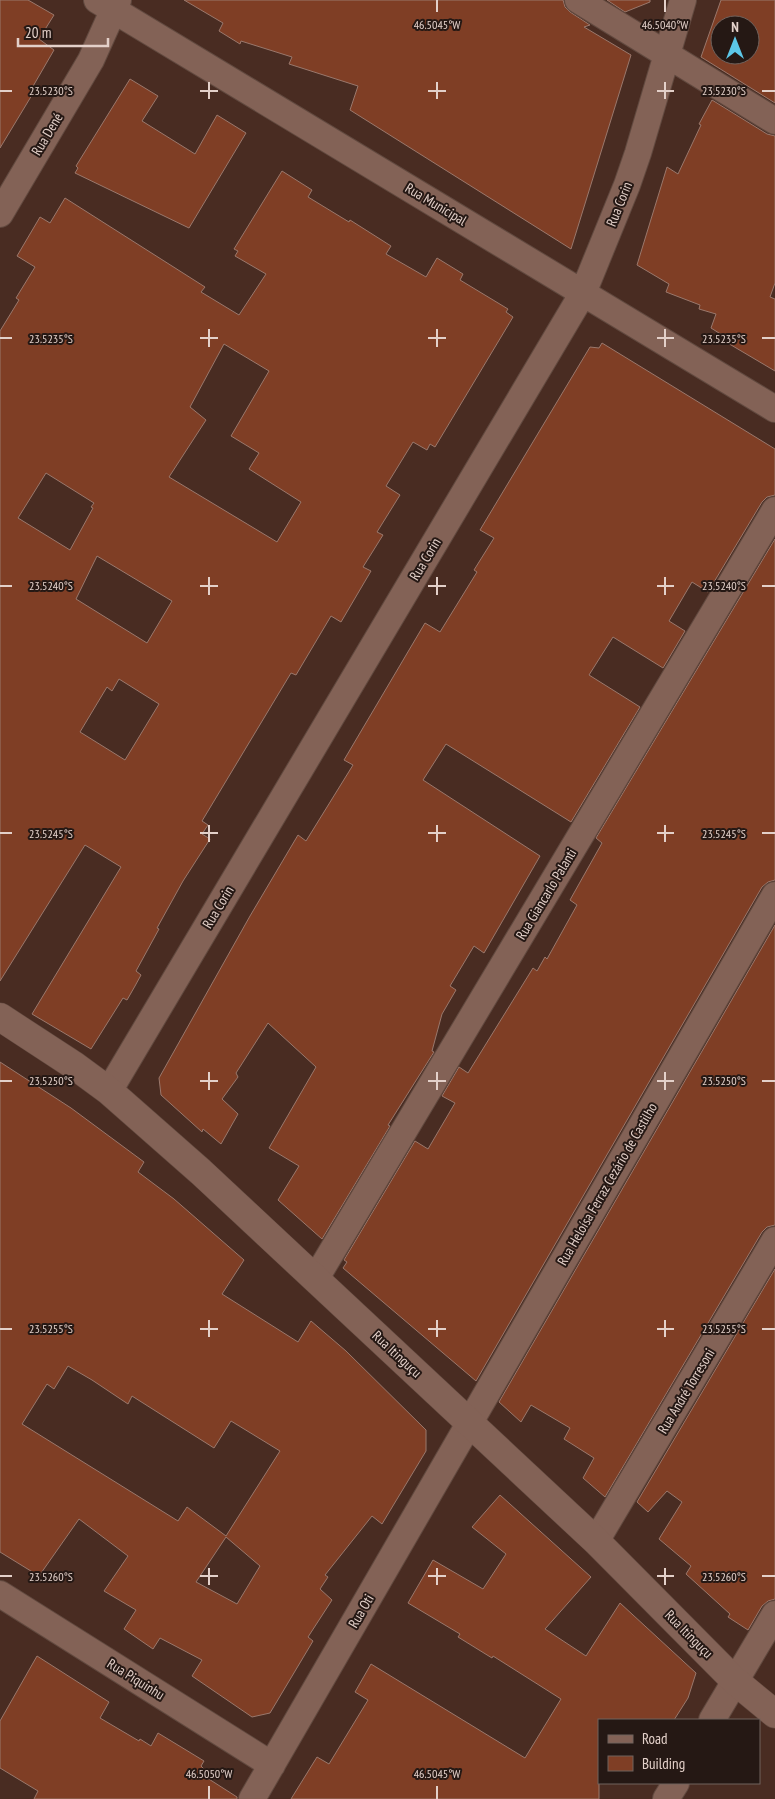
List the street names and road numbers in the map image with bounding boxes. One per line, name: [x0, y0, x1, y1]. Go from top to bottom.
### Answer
street label: Rua Dené: [27, 109, 67, 159]
street label: Rua Municipal: [402, 179, 471, 230]
street label: Rua Corin: [602, 179, 636, 229]
street label: Rua Corin: [405, 534, 445, 584]
street label: Rua Giancarlo Palanti: [512, 845, 580, 943]
street label: Rua Corin: [198, 882, 238, 932]
street label: Rua Heloísa Ferraz Cezário de Castilho: [553, 1099, 661, 1269]
street label: Rua Itinguçu: [369, 1327, 425, 1381]
street label: Rua André Torresoni: [653, 1345, 719, 1437]
street label: Rua Oti: [344, 1591, 378, 1631]
street label: Rua Itinguçu: [661, 1606, 717, 1662]
street label: Rua Piquinhu: [104, 1654, 168, 1704]

